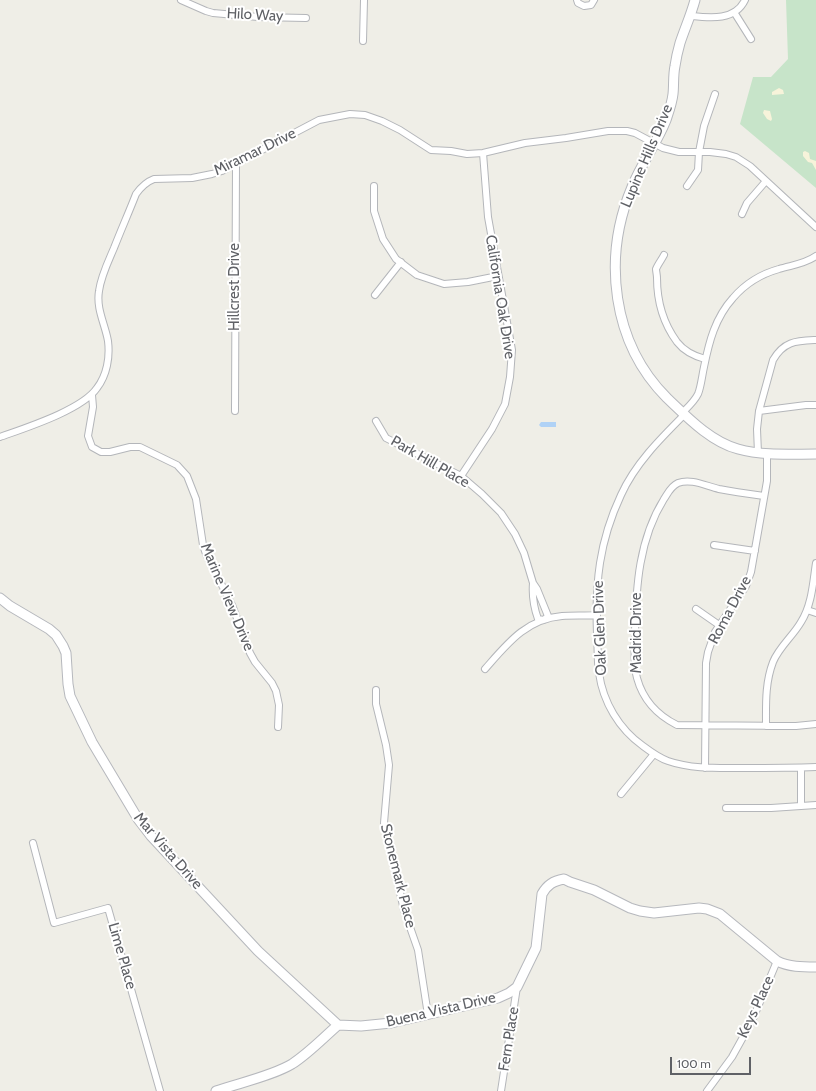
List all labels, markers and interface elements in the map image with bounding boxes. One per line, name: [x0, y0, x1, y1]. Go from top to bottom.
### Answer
street label: Hilo Way: [226, 5, 284, 25]
street label: Lupine Hills Drive: [617, 102, 677, 210]
street label: Miramar Drive: [211, 124, 299, 180]
street label: California Oak Drive: [481, 234, 519, 360]
street label: Hillcrest Drive: [226, 243, 244, 331]
street label: Park Hill Place: [387, 432, 473, 492]
street label: Marine View Drive: [196, 540, 258, 654]
street label: Roma Drive: [705, 573, 755, 647]
street label: Oak Glen Drive: [589, 580, 611, 676]
street label: Madrid Drive: [628, 593, 646, 673]
street label: Mar Vista Drive: [130, 809, 206, 893]
street label: Stonemark Place: [376, 822, 420, 930]
street label: Lime Place: [104, 921, 140, 991]
street label: Keys Place: [734, 973, 778, 1041]
street label: Buena Vista Drive: [384, 989, 498, 1031]
street label: Fern Place: [495, 1005, 523, 1073]
scale bar: [672, 1049, 753, 1075]
text: 100 m: [677, 1056, 711, 1071]

